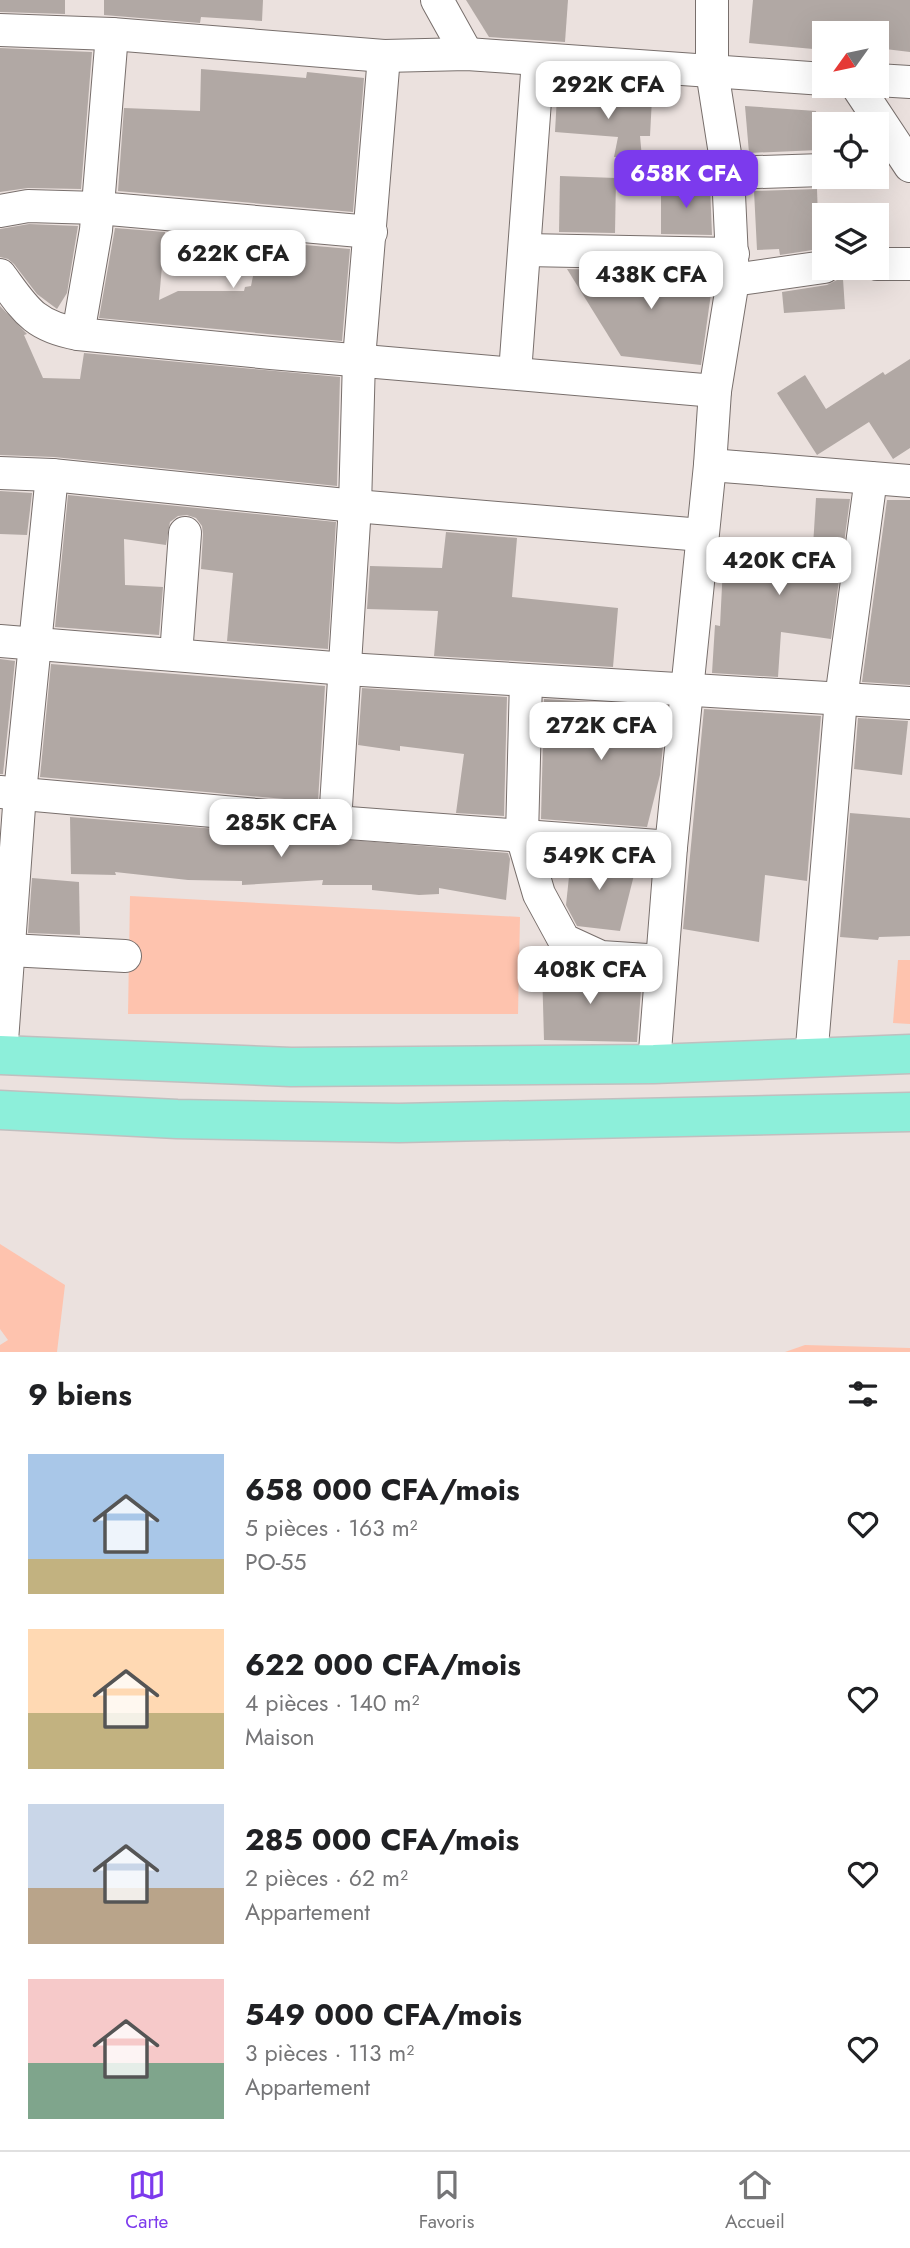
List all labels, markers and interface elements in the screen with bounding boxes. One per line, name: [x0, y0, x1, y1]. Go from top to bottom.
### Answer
north arrow: [812, 21, 889, 98]
map controls: [812, 21, 889, 280]
pin: 292K CFA: [536, 61, 680, 121]
text: 292K CFA: [552, 67, 664, 101]
button: locate: [812, 112, 889, 189]
pin: 658K CFA: [614, 150, 758, 210]
text: 658K CFA: [630, 156, 742, 190]
button: layers: [812, 203, 889, 280]
pin: 622K CFA: [161, 230, 305, 290]
text: 622K CFA: [177, 236, 289, 270]
pin: 438K CFA: [579, 252, 723, 311]
text: 438K CFA: [595, 257, 707, 291]
pin: 420K CFA: [707, 538, 851, 597]
text: 420K CFA: [722, 543, 836, 577]
pin: 272K CFA: [529, 702, 673, 762]
text: 272K CFA: [545, 708, 657, 742]
pin: 285K CFA: [209, 800, 353, 859]
text: 285K CFA: [225, 805, 337, 839]
pin: 549K CFA: [527, 832, 671, 892]
text: 549K CFA: [542, 838, 656, 872]
pin: 408K CFA: [518, 946, 662, 1006]
text: 408K CFA: [534, 952, 646, 986]
text: 9 biens: [28, 1373, 132, 1416]
icon: filters: [844, 1375, 882, 1413]
text: 658 000 CFA/mois: [245, 1468, 520, 1511]
icon: home: [84, 1482, 168, 1566]
icon: heart: [844, 1505, 882, 1543]
text: 5 pièces · 163 m²: [245, 1511, 418, 1545]
text: PO-55: [245, 1545, 307, 1579]
text: 622 000 CFA/mois: [245, 1643, 521, 1686]
icon: home: [84, 1657, 168, 1741]
icon: heart: [844, 1680, 882, 1718]
text: 4 pièces · 140 m²: [245, 1686, 419, 1720]
text: Maison: [245, 1720, 315, 1754]
text: 285 000 CFA/mois: [245, 1818, 519, 1861]
icon: home: [84, 1832, 168, 1916]
icon: heart: [844, 1855, 882, 1893]
text: 2 pièces · 62 m²: [245, 1861, 408, 1895]
text: Appartement: [245, 1895, 370, 1929]
text: 549 000 CFA/mois: [245, 1993, 522, 2036]
icon: home: [84, 2007, 168, 2091]
icon: heart: [844, 2030, 882, 2068]
text: 3 pièces · 113 m²: [245, 2036, 414, 2070]
text: Appartement: [245, 2070, 370, 2104]
tab: Carte: [125, 2166, 168, 2235]
tab: Favoris: [419, 2166, 474, 2235]
tab: Accueil: [725, 2166, 785, 2235]

